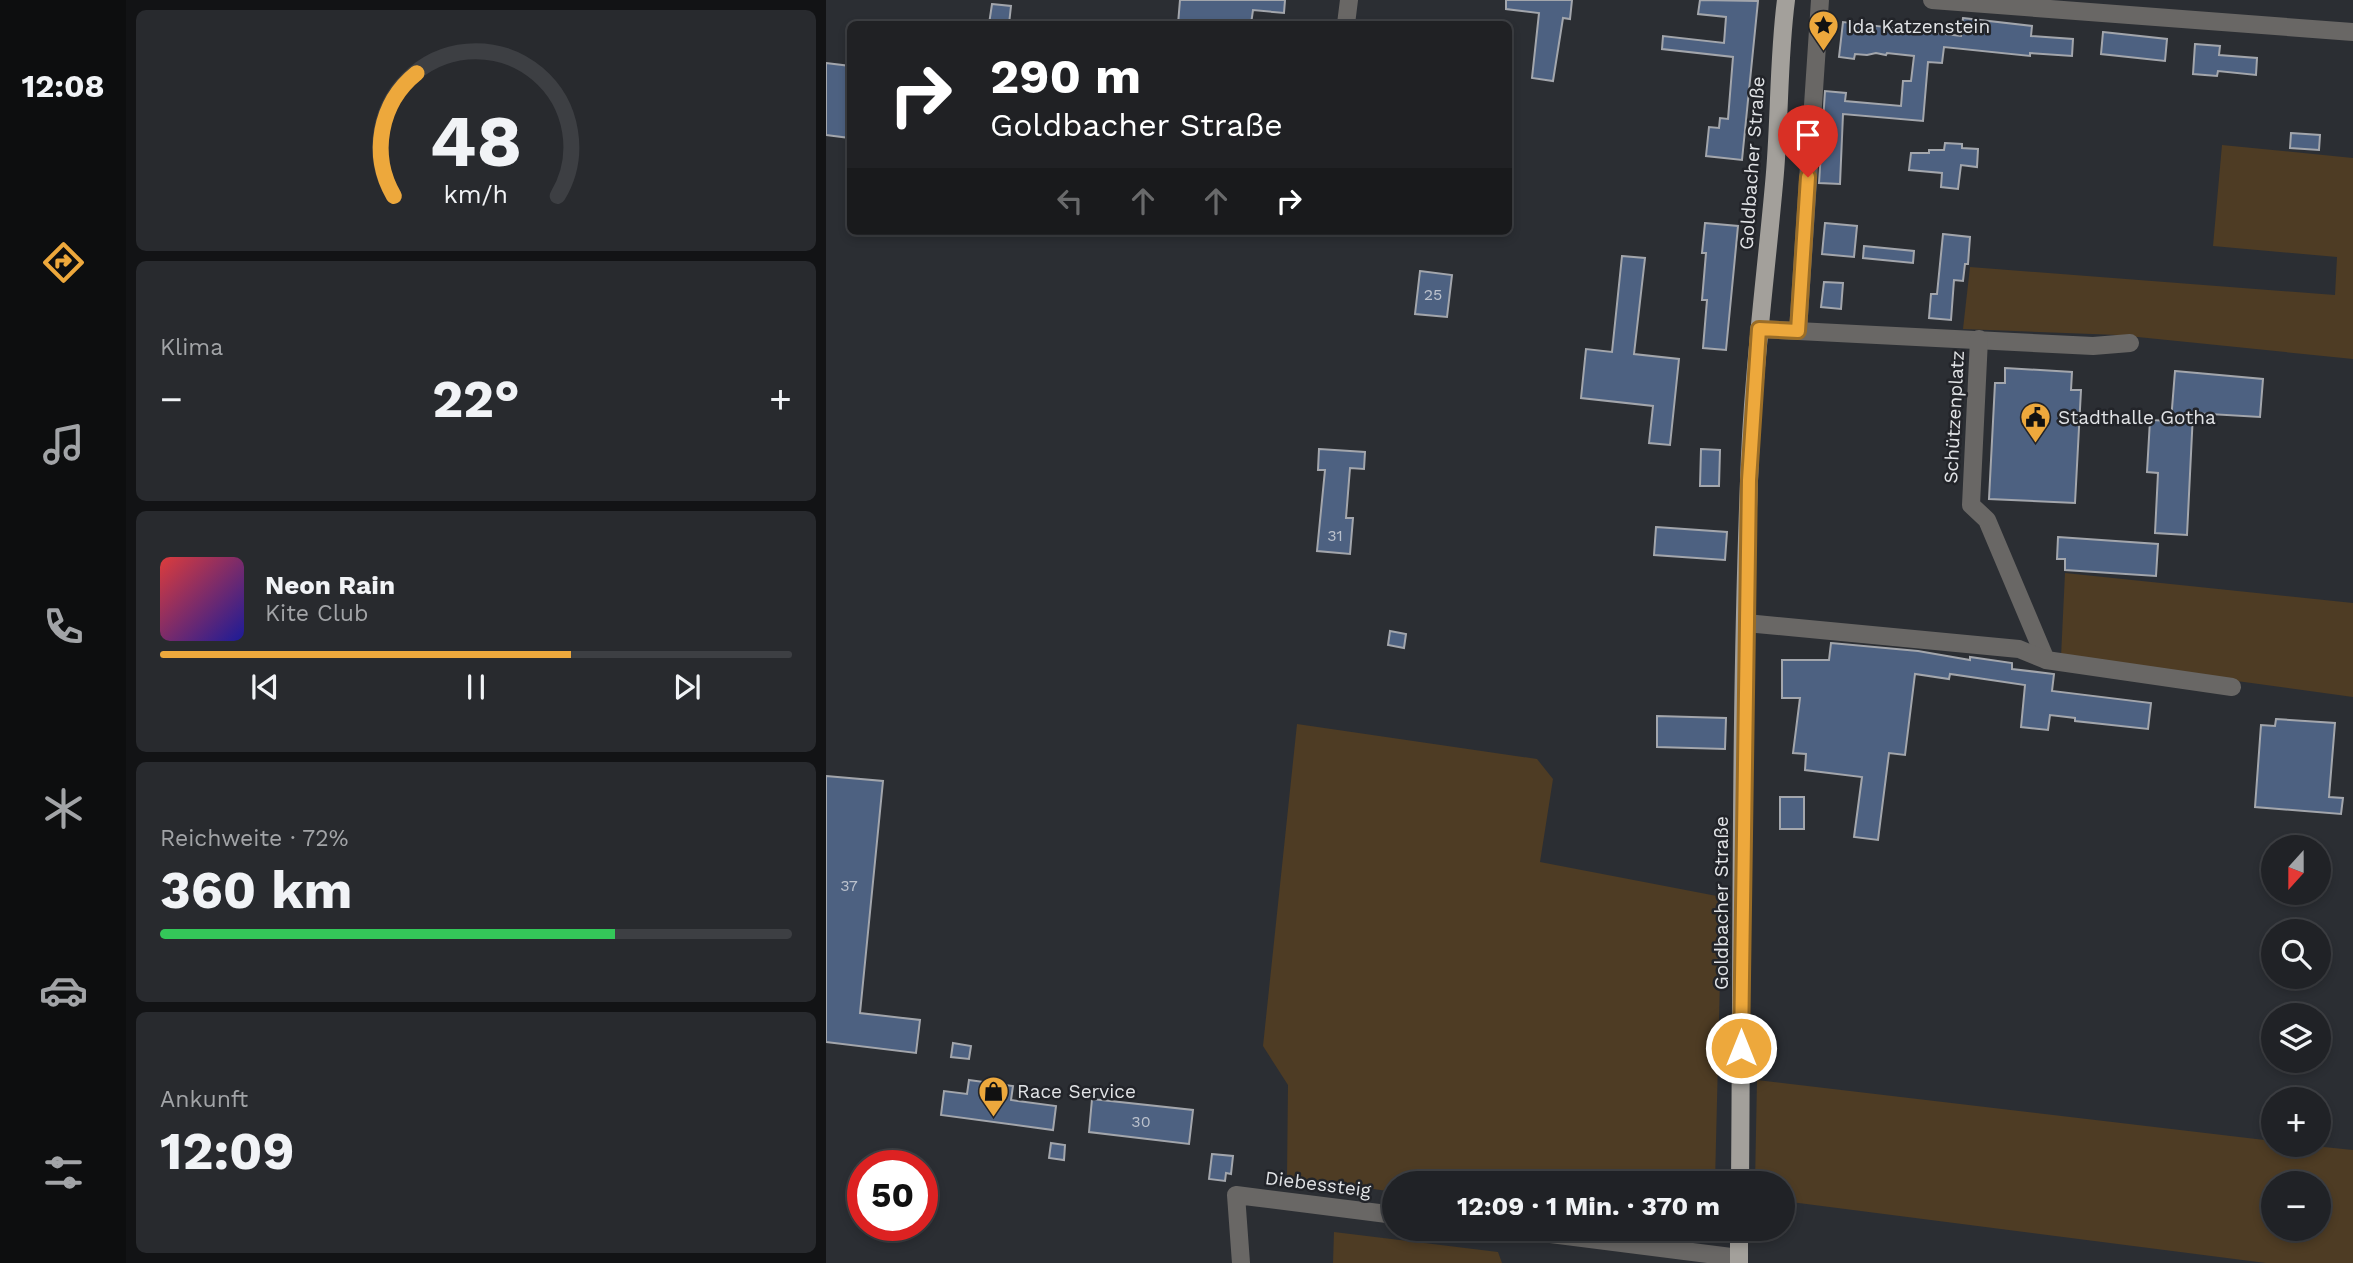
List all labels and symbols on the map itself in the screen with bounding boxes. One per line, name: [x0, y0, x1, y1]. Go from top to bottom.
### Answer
place icon: Ida Katzenstein: [1807, 9, 1841, 53]
place label: Ida Katzenstein: [1847, 15, 1990, 38]
street label: Goldbacher Straße: [1734, 76, 1770, 250]
pin: [1778, 105, 1838, 177]
house number: 25: [1424, 285, 1442, 304]
street label: Schützenplatz: [1939, 350, 1969, 484]
public building icon: Stadthalle Gotha: [2018, 400, 2052, 444]
place label: Stadthalle Gotha: [2058, 406, 2216, 429]
house number: 31: [1327, 526, 1343, 545]
street label: Goldbacher Straße: [1710, 816, 1733, 990]
north arrow: [2261, 835, 2331, 905]
house number: 37: [840, 876, 858, 895]
position arrow: [1704, 1011, 1778, 1085]
shop icon: Race Service: [977, 1074, 1011, 1118]
place label: Race Service: [1017, 1080, 1136, 1103]
house number: 30: [1131, 1112, 1151, 1131]
speed limit sign: 50: [847, 1150, 938, 1241]
street label: Diebessteig: [1264, 1166, 1373, 1202]

